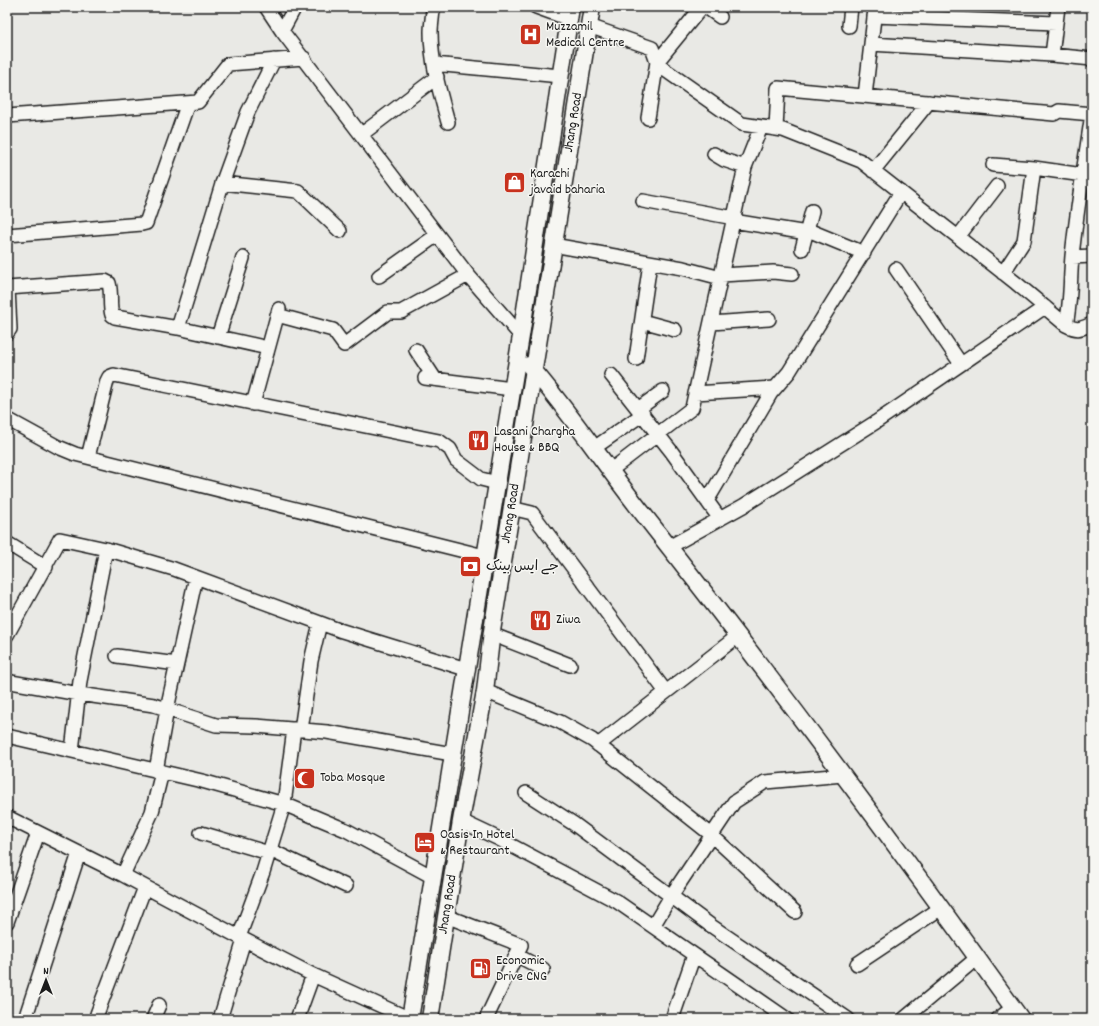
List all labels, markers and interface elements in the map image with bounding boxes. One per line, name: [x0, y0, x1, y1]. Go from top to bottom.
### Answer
place label: Muzzamil Medical Centre: [546, 17, 624, 53]
hospital icon: Muzzamil Medical Centre: [518, 22, 544, 48]
street label: Jhang Road: [559, 91, 588, 154]
place label: Karachi javaid baharia: [529, 164, 605, 200]
shop icon: Karachi javaid baharia: [502, 169, 528, 195]
place label: Lasani Chargha House & BBQ: [494, 422, 576, 458]
restaurant icon: Lasani Chargha House & BBQ: [465, 427, 491, 453]
street label: Jhang Road: [496, 482, 525, 545]
bank icon: جے ایس بینک: [457, 554, 483, 580]
place label: جے ایس بینک: [486, 557, 559, 577]
restaurant icon: Ziwa: [527, 607, 553, 633]
place label: Ziwa: [556, 610, 581, 630]
mosque icon: Toba Mosque: [292, 765, 318, 791]
place label: Toba Mosque: [320, 768, 385, 788]
place label: Oasis In Hotel & Restaurant: [440, 825, 515, 861]
hotel icon: Oasis In Hotel & Restaurant: [412, 830, 438, 856]
street label: Jhang Road: [433, 873, 462, 936]
place label: Economic Drive CNG: [496, 951, 547, 987]
fuel station icon: Economic Drive CNG: [468, 956, 494, 982]
north arrow: [26, 960, 66, 1000]
text: N: [43, 964, 49, 980]

